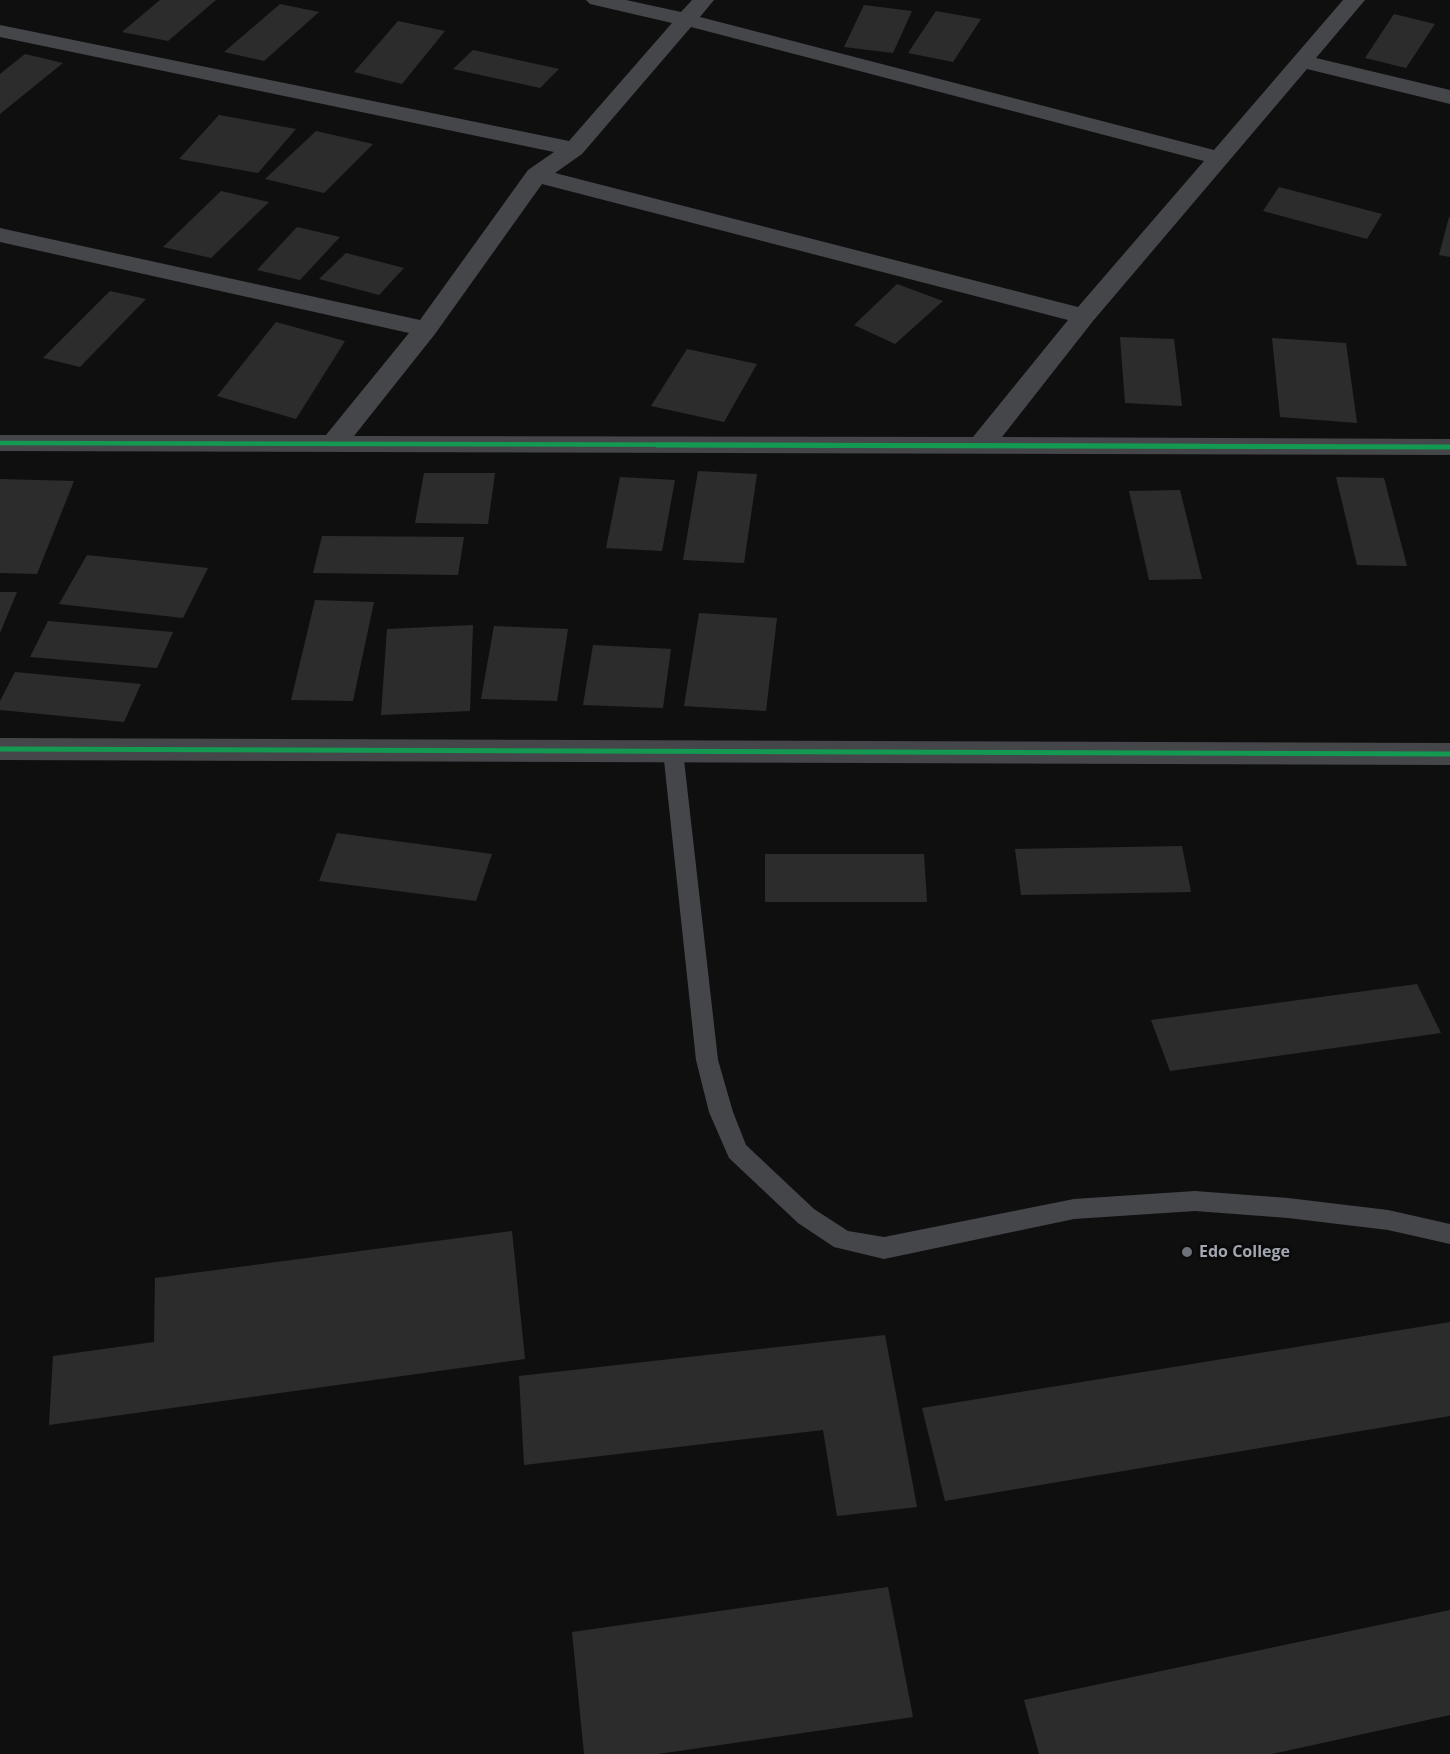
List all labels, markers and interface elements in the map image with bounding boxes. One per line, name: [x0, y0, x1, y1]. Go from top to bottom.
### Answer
place label: Edo College: [1199, 1242, 1290, 1262]
marker: Edo College: [1180, 1245, 1194, 1259]

